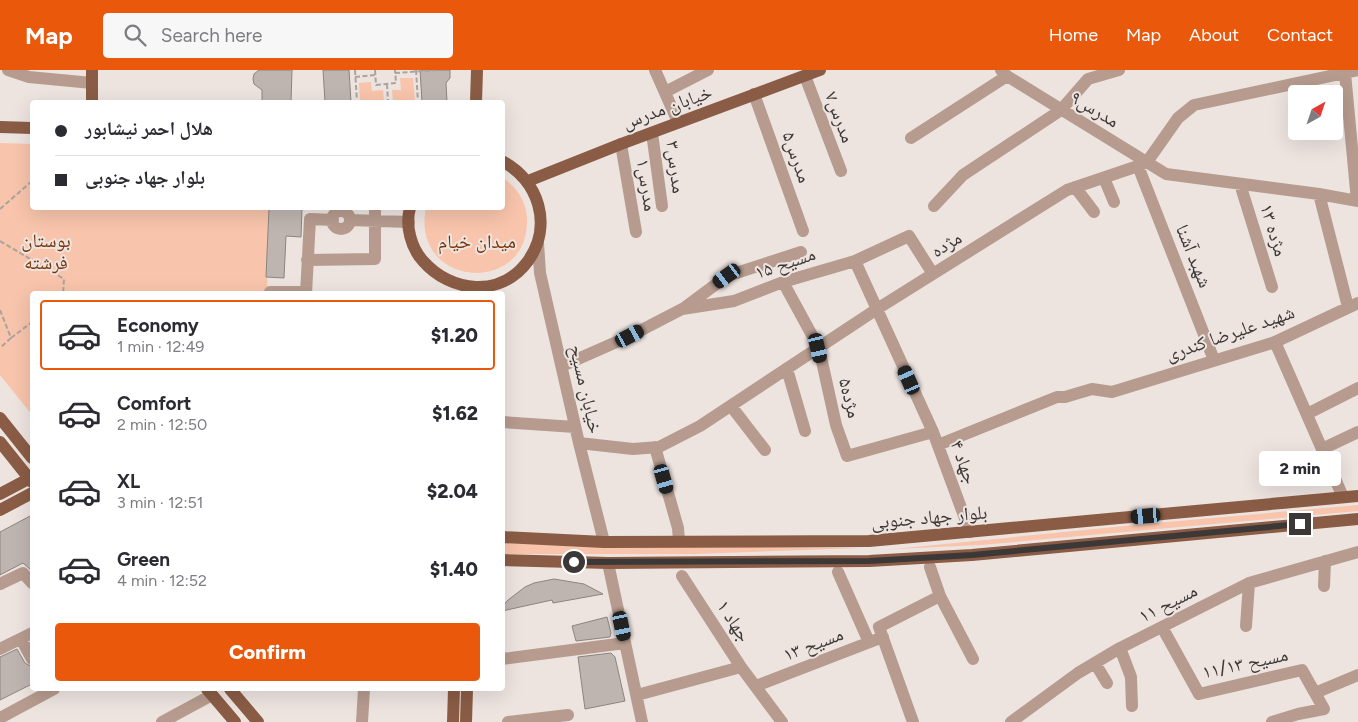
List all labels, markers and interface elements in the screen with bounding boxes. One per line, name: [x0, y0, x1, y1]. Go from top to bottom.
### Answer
search box: [103, 13, 453, 58]
text: Map: [25, 21, 73, 50]
icon: search: [121, 21, 149, 49]
text: Search here: [161, 24, 262, 47]
text: Home: [1049, 24, 1098, 46]
text: Map: [1126, 24, 1161, 46]
text: About: [1189, 24, 1239, 46]
text: Contact: [1267, 24, 1333, 46]
street label: خیابان مدرس: [619, 80, 715, 134]
north arrow: [1288, 85, 1342, 140]
map controls: [1288, 85, 1343, 140]
street label: مدرس۹: [1066, 86, 1124, 132]
street label: مدرس۷: [820, 88, 860, 146]
text: هلال احمر نیشابور: [85, 117, 213, 140]
street label: مدرس۵: [778, 128, 816, 186]
street label: مدرس۳: [661, 139, 691, 195]
street label: مدرس۱: [632, 157, 662, 213]
text: بلوار جهاد جنوبی: [85, 166, 205, 189]
street label: مژده ۱۳: [1255, 201, 1293, 259]
street label: شهبد آشنا: [1171, 221, 1217, 291]
street label: مژده: [926, 226, 966, 262]
park label: بوستان فرشته: [21, 229, 71, 274]
park label: میدان خیام: [438, 230, 516, 255]
street label: مسیح ۱۵: [752, 242, 819, 285]
car: [710, 261, 743, 291]
street label: شهید علیرضا کندری: [1162, 300, 1298, 366]
icon: car: [57, 313, 102, 358]
text: Economy: [117, 314, 199, 337]
car: [613, 322, 646, 350]
text: $1.20: [431, 324, 478, 347]
car: [807, 332, 828, 364]
text: 1 min · 12:49: [117, 337, 204, 356]
street label: خیابان مسیح: [564, 342, 607, 436]
car: [896, 363, 921, 397]
street label: مژده۵: [834, 376, 866, 420]
icon: car: [57, 391, 102, 436]
text: Comfort: [117, 392, 192, 415]
text: $1.62: [432, 402, 478, 425]
text: 2 min · 12:50: [117, 415, 207, 434]
street label: جهاد ۴: [945, 437, 983, 487]
callout: 2 min: [1259, 452, 1341, 486]
text: 2 min: [1280, 459, 1320, 478]
car: [652, 463, 675, 495]
icon: car: [57, 469, 102, 514]
text: XL: [117, 470, 140, 493]
text: $2.04: [427, 480, 478, 503]
text: 3 min · 12:51: [117, 493, 203, 512]
street label: بلوار جهاد جنوبی: [870, 500, 988, 534]
car: [1130, 507, 1161, 525]
route end: [1289, 513, 1311, 535]
icon: car: [57, 547, 102, 592]
text: Green: [117, 548, 170, 571]
route start: [563, 551, 585, 573]
text: $1.40: [430, 558, 478, 581]
text: 4 min · 12:52: [117, 571, 207, 590]
street label: مسیح ۱۱: [1135, 579, 1202, 628]
street label: جهاد ۱: [712, 596, 756, 646]
car: [611, 610, 632, 642]
street label: مسیح ۱۳: [780, 622, 847, 667]
button: Confirm: [55, 623, 480, 681]
street label: مسیح ۱۱/۱۳: [1200, 643, 1290, 684]

